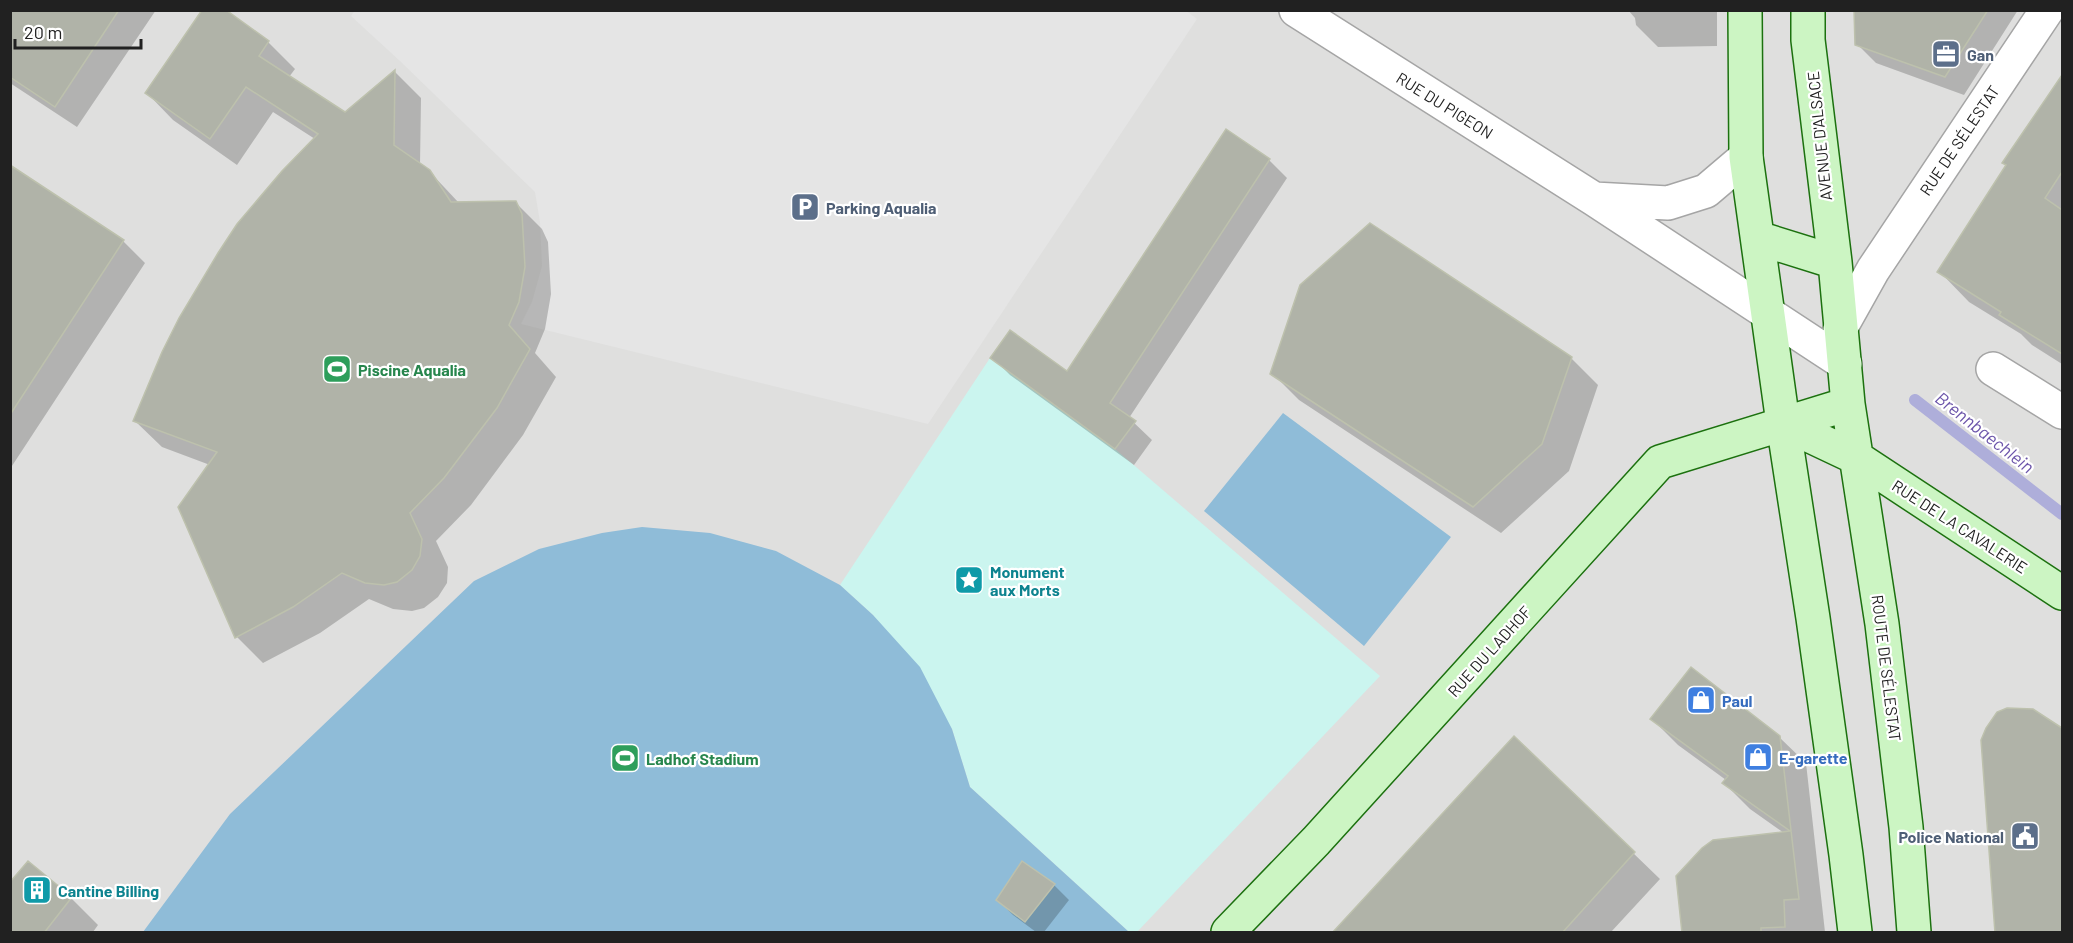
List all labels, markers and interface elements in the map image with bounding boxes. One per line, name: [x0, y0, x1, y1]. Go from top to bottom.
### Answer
scale bar: [15, 12, 141, 50]
text: 20 m: [24, 21, 62, 43]
office icon: Gan: [1930, 38, 1962, 70]
place label: Gan: [1967, 45, 1994, 64]
street label: RUE DU PIGEON: [1393, 68, 1497, 142]
street label: AVENUE D'ALSACE: [1803, 70, 1835, 202]
street label: RUE DE SÉLESTAT: [1915, 81, 2003, 199]
parking icon: Parking Aqualia: [789, 191, 821, 223]
place label: Parking Aqualia: [826, 198, 937, 217]
sports icon: Piscine Aqualia: [321, 353, 353, 385]
place label: Piscine Aqualia: [358, 360, 466, 379]
water label: Brennbaechlein: [1931, 387, 2039, 477]
street label: RUE DE LA CAVALERIE: [1889, 475, 2031, 577]
place label: Monument aux Morts: [990, 562, 1065, 599]
place icon: Monument aux Morts: [953, 564, 985, 596]
street label: ROUTE DE SÉLESTAT: [1869, 594, 1905, 742]
street label: RUE DU LADHOF: [1443, 602, 1535, 700]
shop icon: Paul: [1685, 684, 1717, 716]
place label: Paul: [1722, 691, 1753, 710]
shop icon: E-garette: [1742, 741, 1774, 773]
sports icon: Ladhof Stadium: [609, 742, 641, 774]
place label: E-garette: [1779, 748, 1848, 767]
place label: Ladhof Stadium: [646, 749, 759, 768]
public building icon: Police National: [2009, 820, 2041, 852]
place label: Police National: [1898, 827, 2004, 846]
building icon: Cantine Billing: [21, 874, 53, 906]
place label: Cantine Billing: [58, 881, 159, 900]

